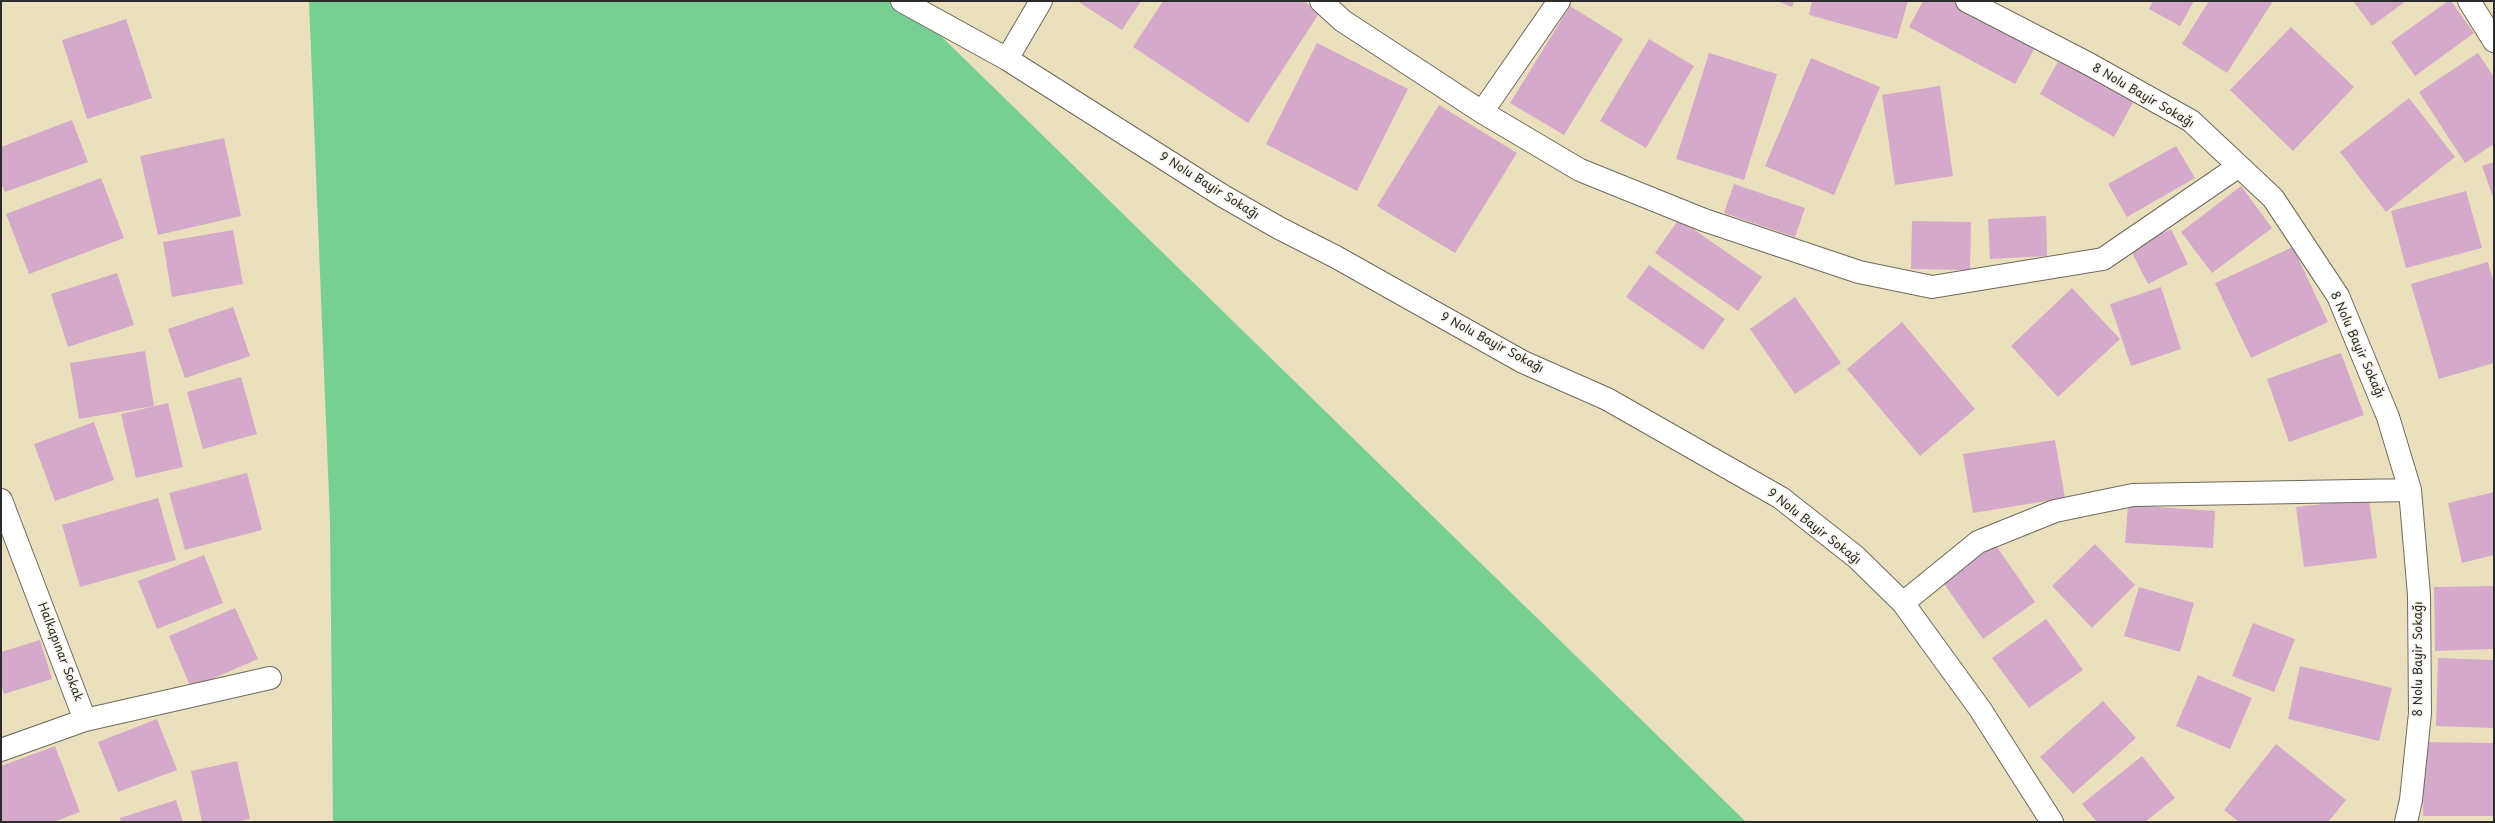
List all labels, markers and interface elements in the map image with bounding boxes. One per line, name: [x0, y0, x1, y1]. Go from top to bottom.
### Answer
street label: 8 Nolu Bayir Sokağı: [2090, 61, 2196, 131]
street label: 9 Nolu Bayir Sokağı: [1157, 150, 1261, 222]
street label: 8 Nolu Bayir Sokağı: [2327, 290, 2387, 400]
street label: 9 Nolu Bayir Sokağı: [1438, 310, 1546, 376]
street label: 9 Nolu Bayir Sokağı: [1764, 486, 1864, 568]
street label: Halkapınar Sokak: [34, 600, 86, 704]
street label: 8 Nolu Bayir Sokağı: [2412, 601, 2426, 717]

